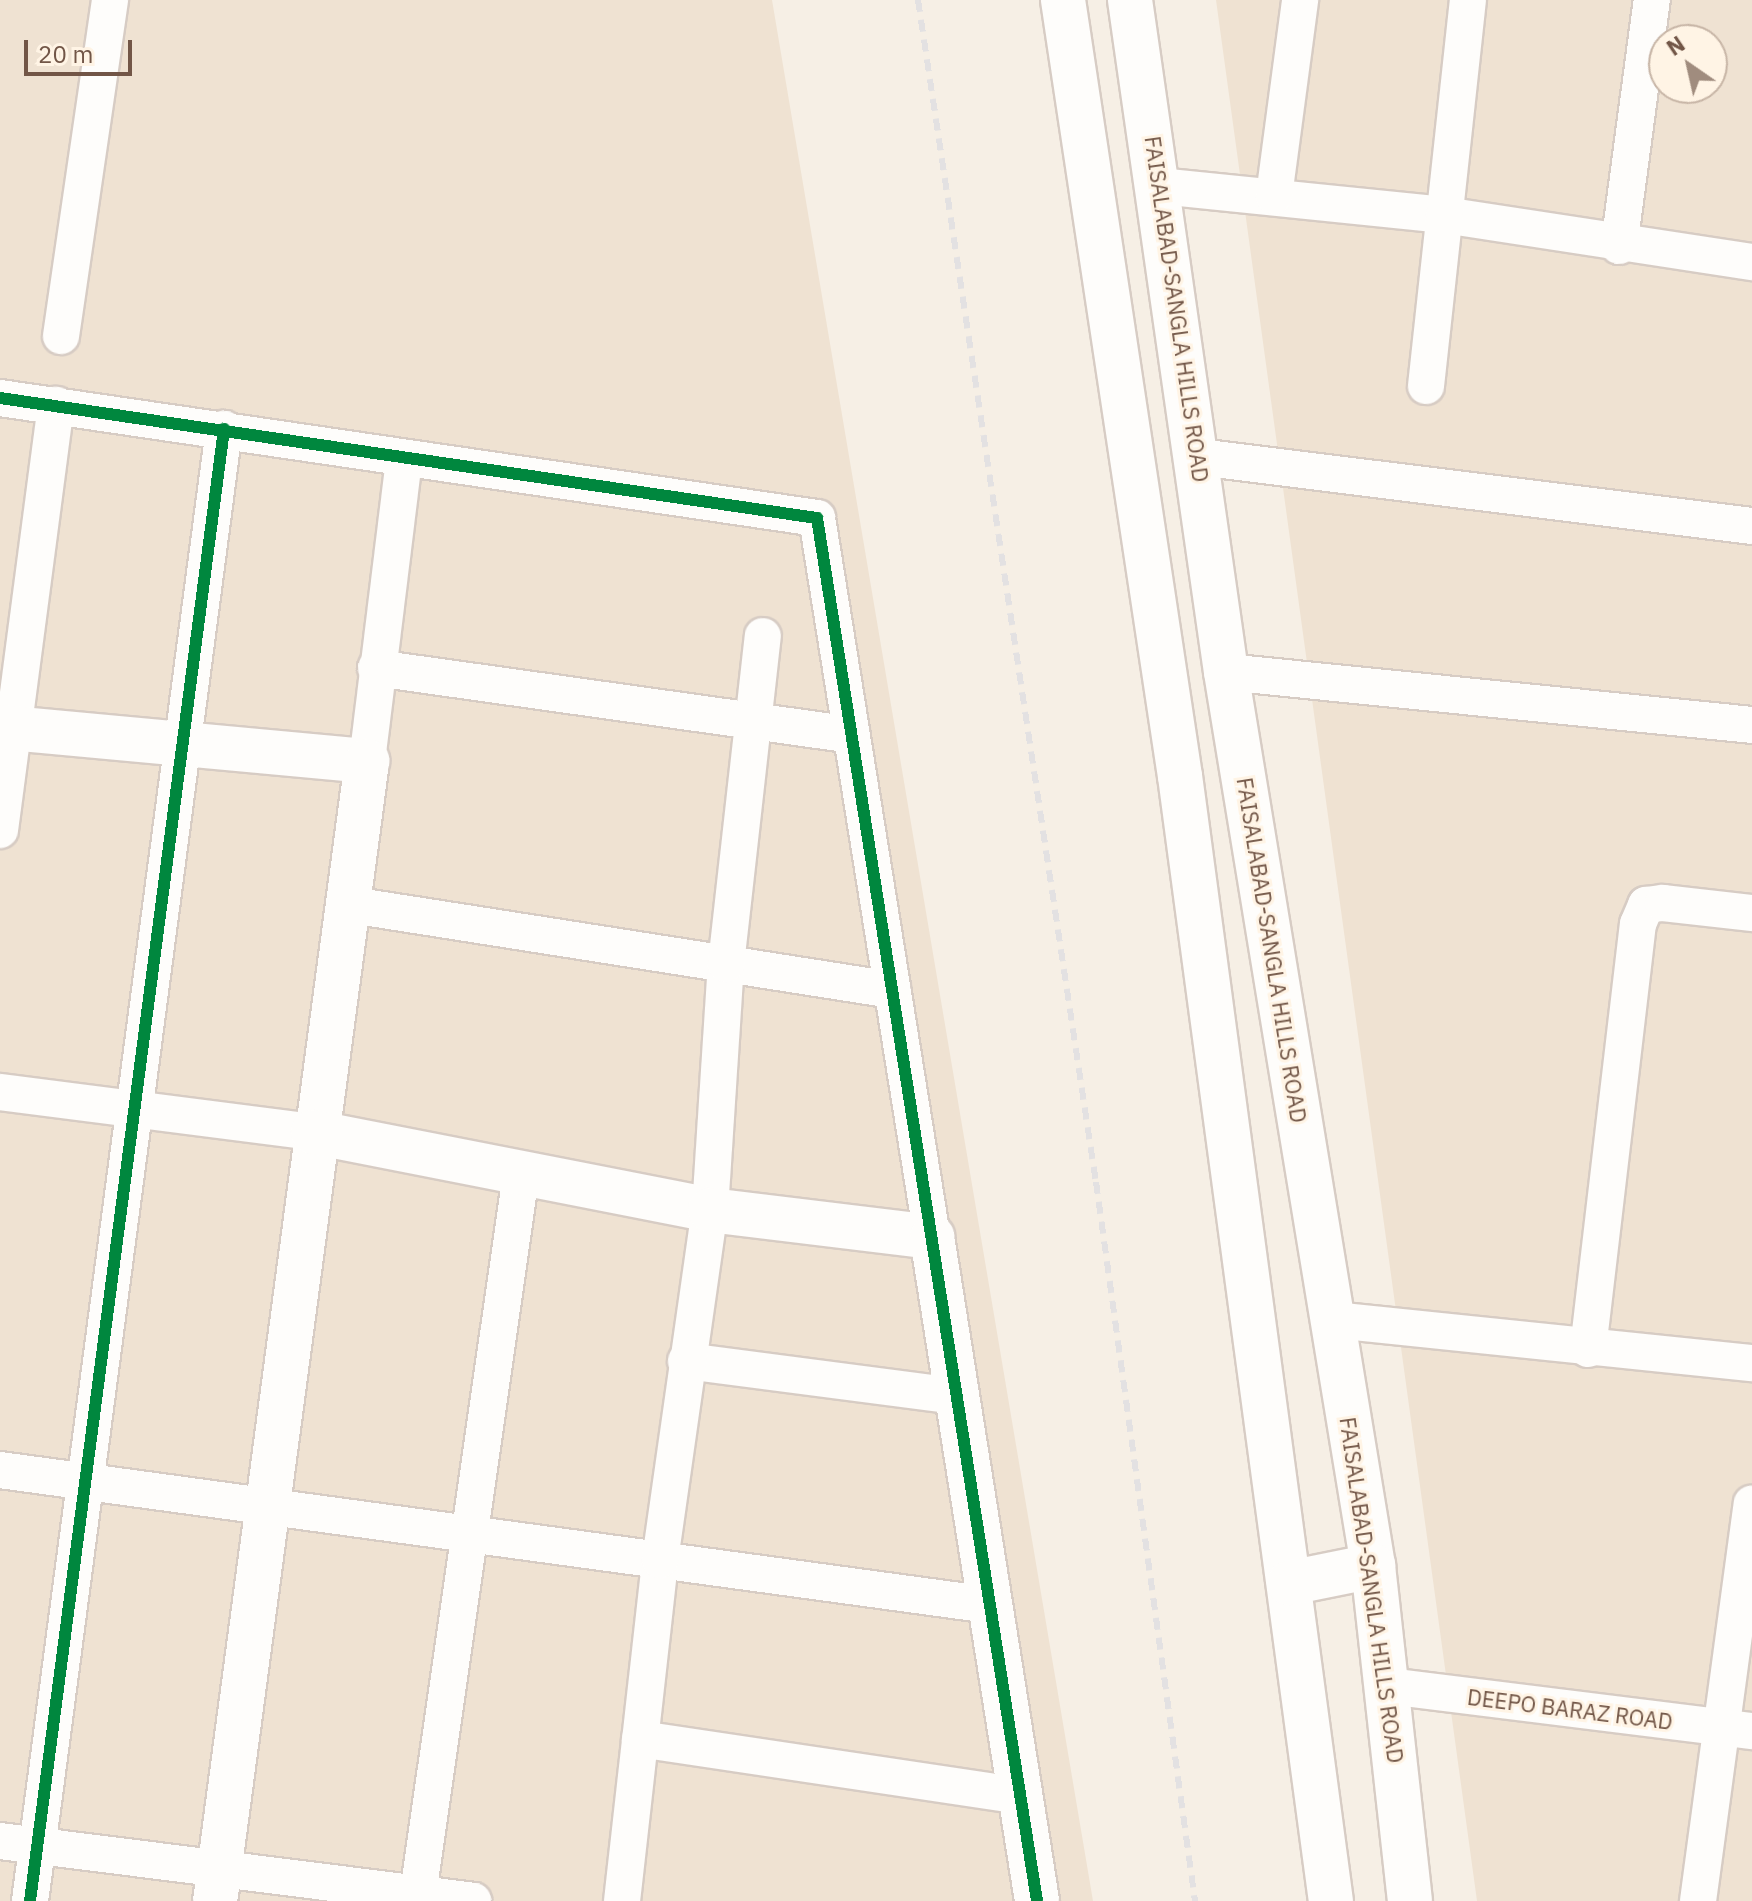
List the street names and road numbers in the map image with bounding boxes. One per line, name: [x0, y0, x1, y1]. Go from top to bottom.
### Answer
street label: FAISALABAD-SANGLA HILLS ROAD: [1140, 134, 1214, 484]
street label: FAISALABAD-SANGLA HILLS ROAD: [1232, 776, 1312, 1124]
street label: FAISALABAD-SANGLA HILLS ROAD: [1335, 1415, 1409, 1765]
street label: DEEPO BARAZ ROAD: [1466, 1683, 1674, 1735]

